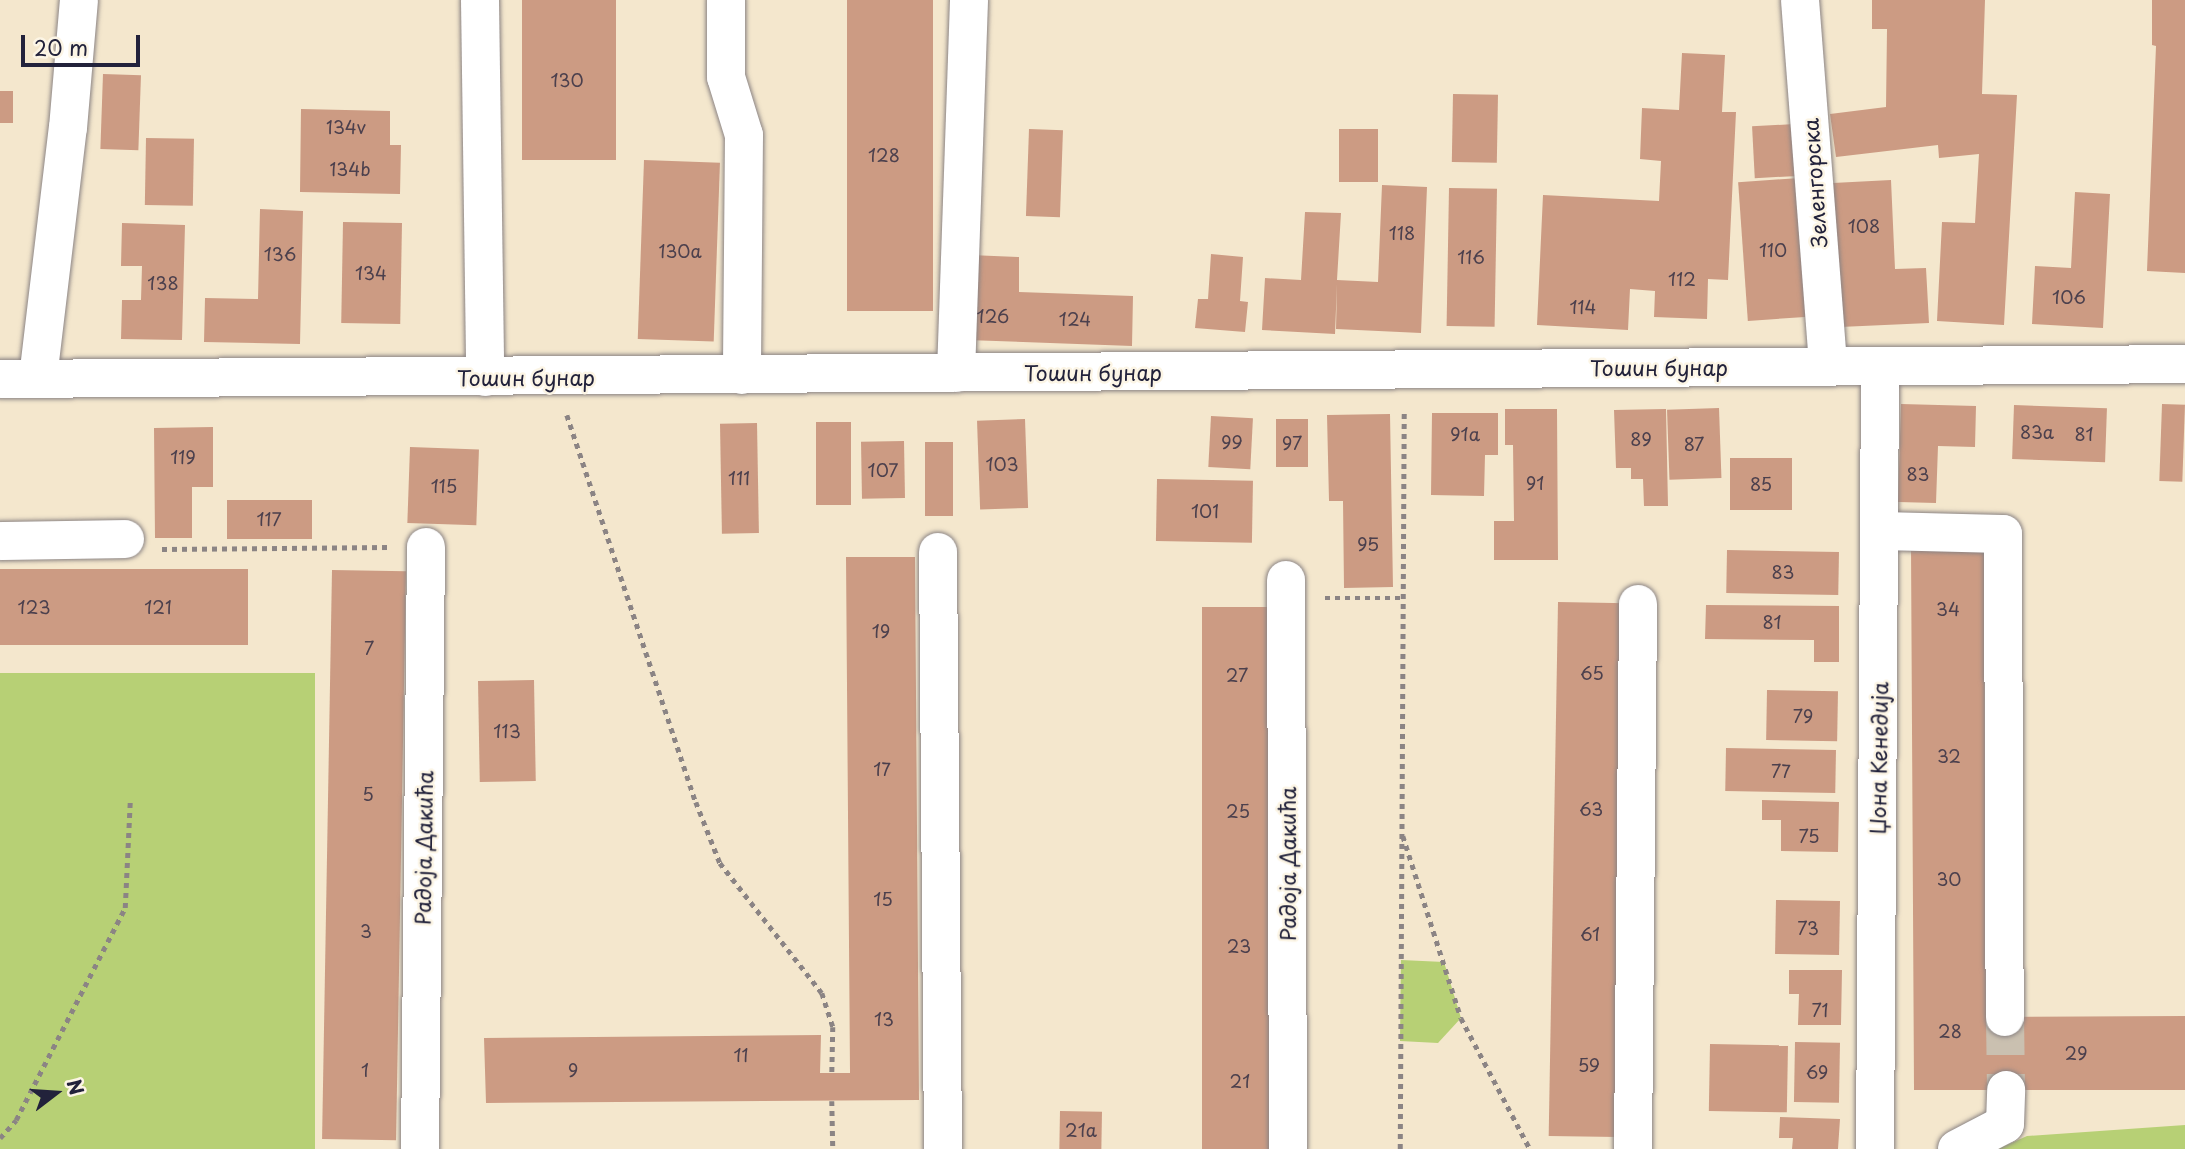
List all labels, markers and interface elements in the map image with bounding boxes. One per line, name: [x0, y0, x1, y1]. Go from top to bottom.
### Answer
scale bar: [24, 21, 144, 65]
text: 20 m: [34, 31, 88, 63]
house number: 130: [550, 69, 584, 91]
house number: 134v: [326, 116, 366, 138]
street label: Зеленгорска: [1797, 118, 1831, 248]
house number: 128: [868, 144, 900, 166]
house number: 134b: [329, 158, 371, 180]
house number: 108: [1848, 215, 1880, 237]
house number: 118: [1389, 222, 1415, 244]
house number: 110: [1759, 239, 1787, 261]
house number: 130a: [658, 240, 702, 262]
house number: 136: [264, 243, 296, 265]
house number: 116: [1457, 246, 1485, 268]
house number: 134: [355, 262, 387, 284]
house number: 112: [1668, 268, 1696, 290]
house number: 138: [147, 272, 179, 294]
house number: 106: [2052, 286, 2086, 308]
house number: 114: [1570, 296, 1596, 318]
house number: 126: [977, 305, 1009, 327]
house number: 124: [1059, 308, 1091, 330]
street label: Тошин бунар: [1590, 354, 1728, 380]
street label: Тошин бунар: [1024, 359, 1162, 385]
street label: Тошин бунар: [457, 364, 595, 390]
house number: 83a: [2020, 421, 2054, 443]
house number: 91a: [1450, 423, 1480, 445]
house number: 81: [2074, 423, 2094, 445]
house number: 89: [1630, 428, 1652, 450]
house number: 99: [1221, 431, 1243, 453]
house number: 97: [1282, 432, 1302, 454]
house number: 87: [1684, 433, 1704, 455]
house number: 119: [170, 446, 196, 468]
house number: 103: [985, 453, 1019, 475]
house number: 107: [868, 459, 898, 481]
house number: 83: [1907, 463, 1929, 485]
house number: 111: [728, 467, 750, 489]
house number: 91: [1526, 472, 1544, 494]
house number: 85: [1750, 473, 1772, 495]
house number: 115: [431, 475, 457, 497]
house number: 101: [1191, 500, 1219, 522]
house number: 117: [256, 508, 282, 530]
house number: 95: [1357, 533, 1379, 555]
house number: 83: [1772, 561, 1794, 583]
house number: 123: [18, 596, 50, 618]
house number: 121: [144, 596, 172, 618]
house number: 34: [1936, 598, 1960, 620]
house number: 81: [1762, 611, 1782, 633]
house number: 19: [872, 620, 890, 642]
house number: 7: [364, 637, 374, 659]
house number: 65: [1580, 662, 1604, 684]
house number: 27: [1226, 664, 1248, 686]
street label: Џона Кенедија: [1864, 681, 1892, 835]
house number: 79: [1793, 705, 1813, 727]
house number: 113: [493, 720, 521, 742]
house number: 32: [1937, 745, 1961, 767]
house number: 17: [873, 758, 891, 780]
house number: 77: [1771, 760, 1791, 782]
street label: Радоја Дакића: [409, 771, 437, 925]
house number: 5: [362, 783, 374, 805]
street label: Радоја Дакића: [1274, 787, 1300, 941]
house number: 63: [1579, 798, 1603, 820]
house number: 25: [1226, 800, 1250, 822]
house number: 75: [1799, 825, 1819, 847]
house number: 30: [1936, 868, 1962, 890]
house number: 15: [873, 888, 893, 910]
house number: 73: [1797, 917, 1819, 939]
house number: 3: [360, 920, 372, 942]
house number: 61: [1580, 923, 1600, 945]
house number: 23: [1227, 935, 1251, 957]
house number: 71: [1812, 999, 1828, 1021]
house number: 13: [874, 1008, 894, 1030]
house number: 28: [1938, 1020, 1962, 1042]
house number: 29: [2065, 1042, 2087, 1064]
house number: 11: [733, 1044, 749, 1066]
house number: 59: [1578, 1054, 1600, 1076]
north arrow: [21, 1058, 91, 1128]
house number: 1: [361, 1059, 369, 1081]
house number: 9: [568, 1059, 578, 1081]
house number: 69: [1806, 1061, 1828, 1083]
house number: 21: [1230, 1070, 1250, 1092]
text: N: [60, 1076, 92, 1098]
house number: 21a: [1065, 1119, 1097, 1141]

